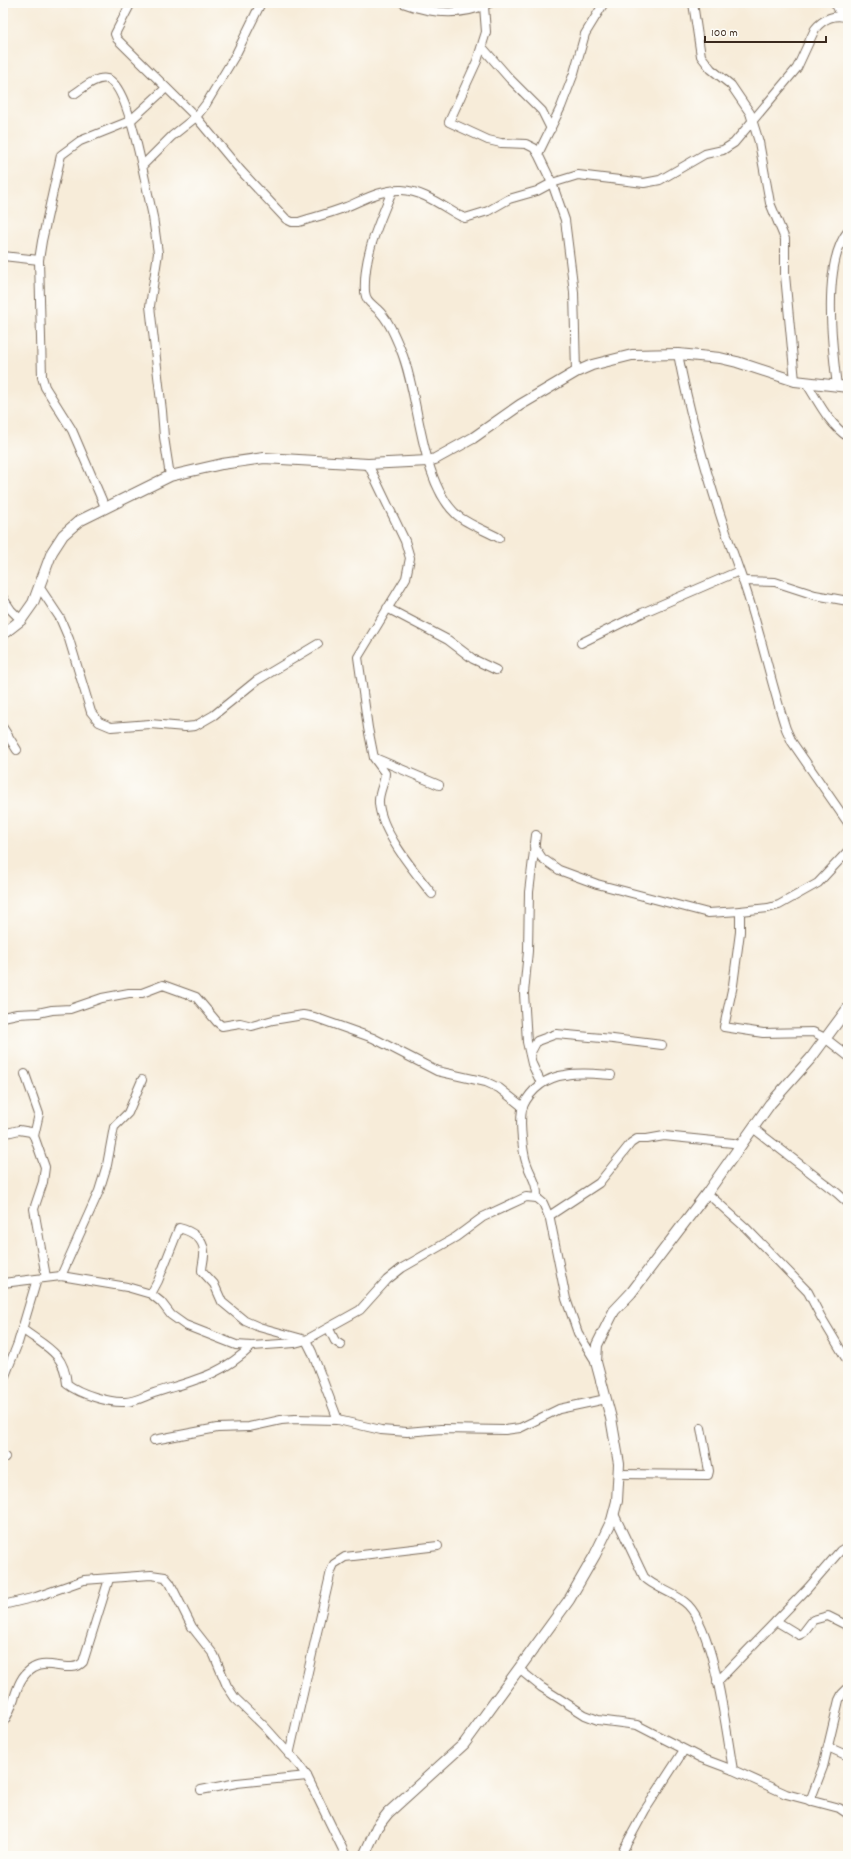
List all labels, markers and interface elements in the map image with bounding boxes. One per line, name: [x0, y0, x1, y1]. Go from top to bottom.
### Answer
scale bar: [705, 18, 826, 44]
text: 100 m: [711, 25, 738, 42]

